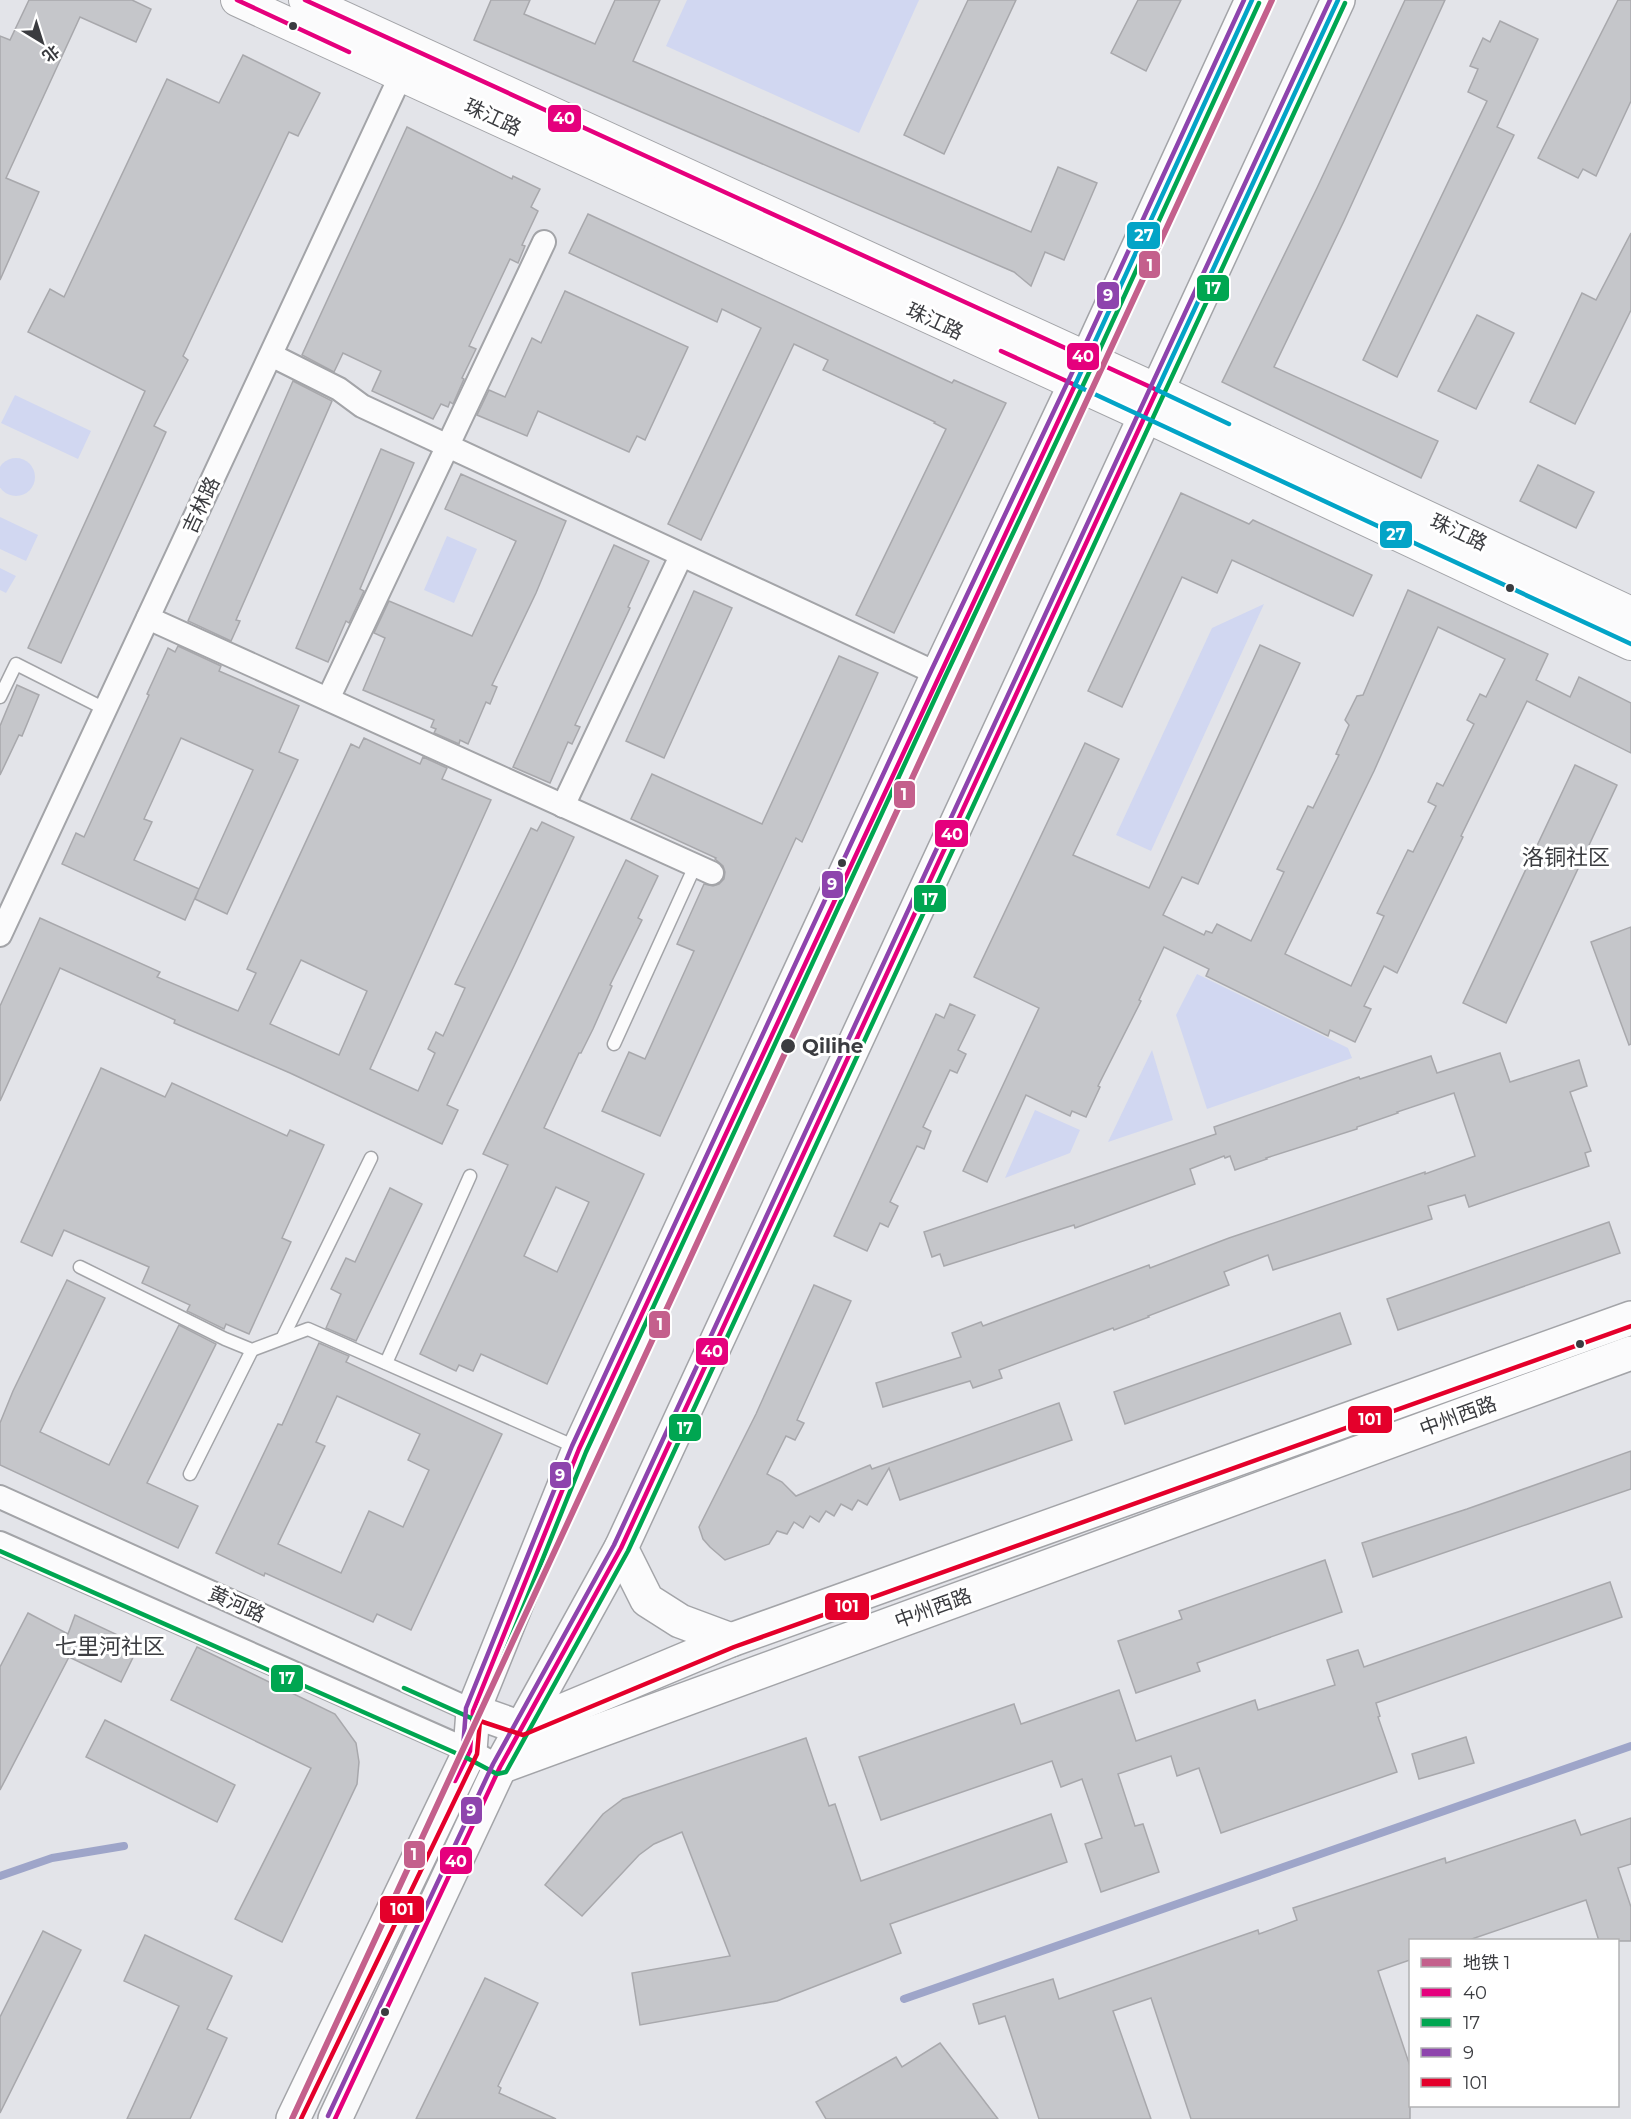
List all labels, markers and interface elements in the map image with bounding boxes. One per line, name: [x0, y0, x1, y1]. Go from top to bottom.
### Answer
north arrow: [12, 12, 72, 72]
unlabelled marker: [287, 20, 299, 32]
text: 北: [39, 41, 63, 66]
street label: 珠江路: [461, 93, 525, 141]
line badge: 40: [547, 104, 582, 133]
text: 40: [553, 109, 575, 128]
line badge: 27: [1126, 221, 1161, 250]
text: 27: [1134, 226, 1154, 245]
line badge: 1: [1138, 250, 1161, 279]
text: 1: [1147, 256, 1153, 275]
line badge: 17: [1196, 274, 1230, 302]
text: 17: [1205, 279, 1221, 298]
line badge: 9: [1096, 281, 1120, 310]
text: 9: [1103, 286, 1113, 305]
street label: 珠江路: [903, 297, 967, 345]
line badge: 40: [1066, 342, 1100, 371]
text: 40: [1072, 347, 1094, 366]
street label: 吉林路: [177, 473, 225, 537]
street label: 珠江路: [1427, 508, 1491, 556]
line badge: 27: [1379, 520, 1413, 549]
text: 27: [1386, 525, 1406, 544]
unlabelled marker: [1504, 582, 1516, 594]
line badge: 1: [893, 780, 916, 809]
text: 1: [901, 785, 907, 804]
line badge: 40: [934, 819, 969, 848]
text: 40: [941, 825, 963, 844]
district label: 洛铜社区: [1522, 844, 1610, 871]
unlabelled marker: [836, 857, 848, 869]
line badge: 9: [821, 870, 844, 899]
text: 9: [827, 875, 837, 894]
line badge: 17: [913, 884, 947, 913]
text: 17: [922, 890, 938, 909]
place label: Qilihe: [802, 1034, 863, 1058]
marker: Qilihe: [779, 1037, 797, 1055]
line badge: 1: [648, 1310, 671, 1339]
text: 1: [657, 1315, 663, 1334]
line badge: 40: [695, 1337, 729, 1366]
unlabelled marker: [1574, 1338, 1586, 1350]
text: 40: [701, 1342, 723, 1361]
street label: 中州西路: [1416, 1391, 1500, 1441]
line badge: 101: [1347, 1405, 1393, 1434]
text: 101: [1358, 1410, 1382, 1429]
line badge: 17: [668, 1413, 702, 1442]
text: 17: [677, 1419, 693, 1438]
line badge: 9: [549, 1461, 572, 1489]
text: 9: [555, 1466, 565, 1485]
street label: 黄河路: [205, 1581, 269, 1627]
street label: 中州西路: [891, 1583, 975, 1633]
line badge: 101: [824, 1592, 870, 1621]
text: 101: [835, 1597, 859, 1616]
district label: 七里河社区: [55, 1633, 165, 1660]
line badge: 17: [270, 1664, 304, 1693]
text: 17: [279, 1669, 295, 1688]
line badge: 9: [460, 1796, 483, 1825]
text: 9: [466, 1801, 476, 1820]
line badge: 1: [403, 1840, 426, 1869]
text: 1: [411, 1845, 417, 1864]
line badge: 40: [439, 1846, 473, 1875]
text: 40: [445, 1852, 467, 1871]
line badge: 101: [379, 1895, 425, 1924]
text: 101: [390, 1900, 414, 1919]
legend: [1409, 1939, 1619, 2107]
text: 地铁 1: [1463, 1952, 1510, 1974]
text: 40: [1463, 1982, 1487, 2004]
unlabelled marker: [379, 2006, 391, 2018]
text: 17: [1463, 2012, 1480, 2034]
text: 9: [1463, 2042, 1474, 2064]
text: 101: [1463, 2072, 1488, 2094]

